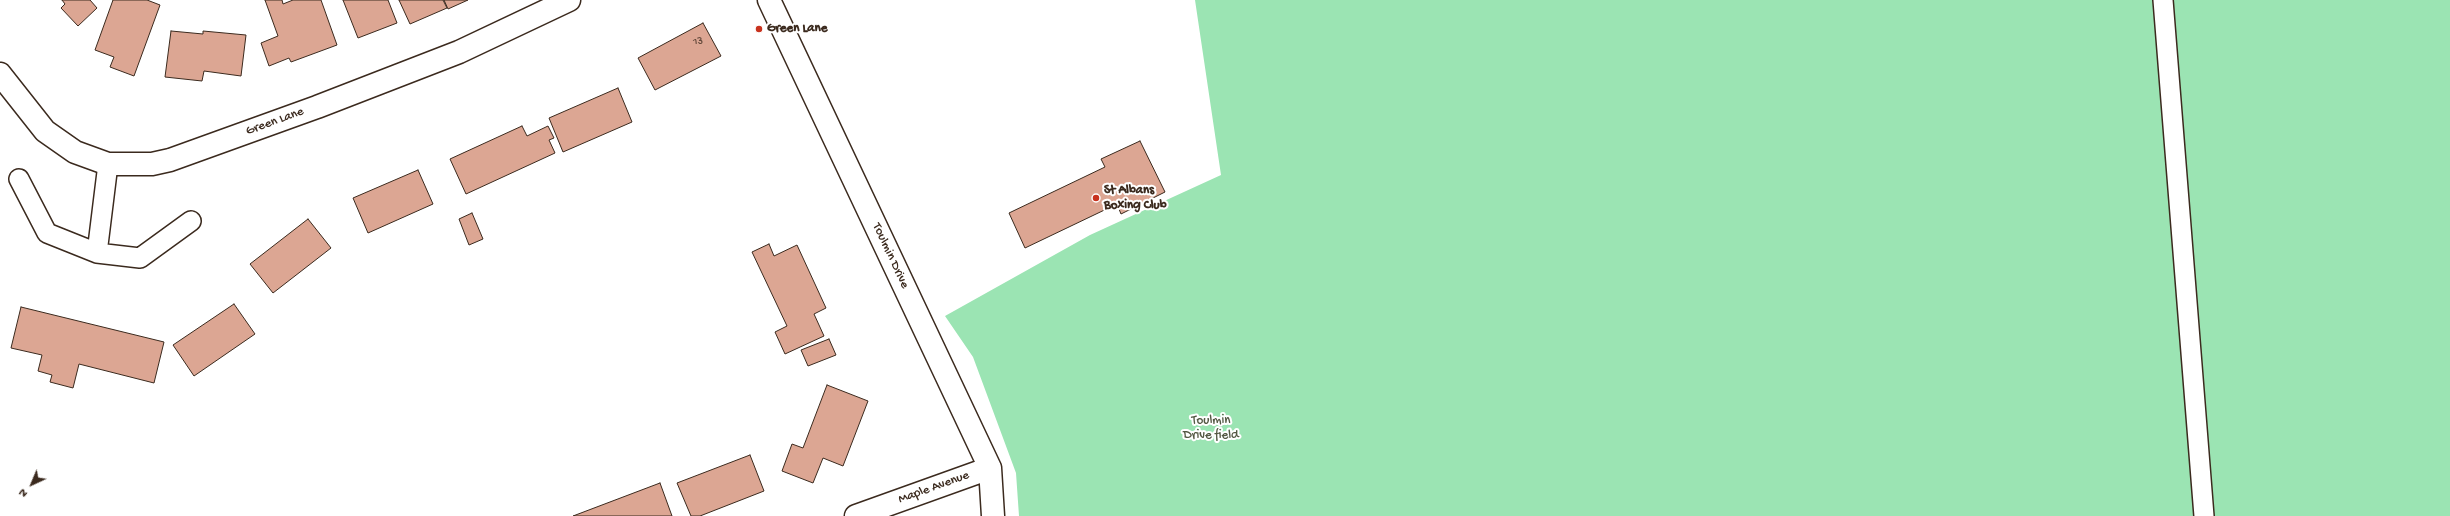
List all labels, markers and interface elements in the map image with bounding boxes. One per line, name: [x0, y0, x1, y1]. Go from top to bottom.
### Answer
place label: Green Lane: [767, 21, 827, 37]
marker: Green Lane: [754, 24, 764, 34]
house number: 13: [693, 35, 703, 49]
street label: Green Lane: [244, 104, 306, 140]
place label: St Albans Boxing Club: [1104, 183, 1167, 214]
marker: St Albans Boxing Club: [1091, 193, 1101, 203]
street label: Toulmin Drive: [868, 221, 912, 291]
park label: Toulmin Drive field: [1183, 413, 1239, 444]
north arrow: [12, 464, 52, 504]
street label: Maple Avenue: [896, 468, 972, 508]
text: N: [17, 486, 30, 499]

